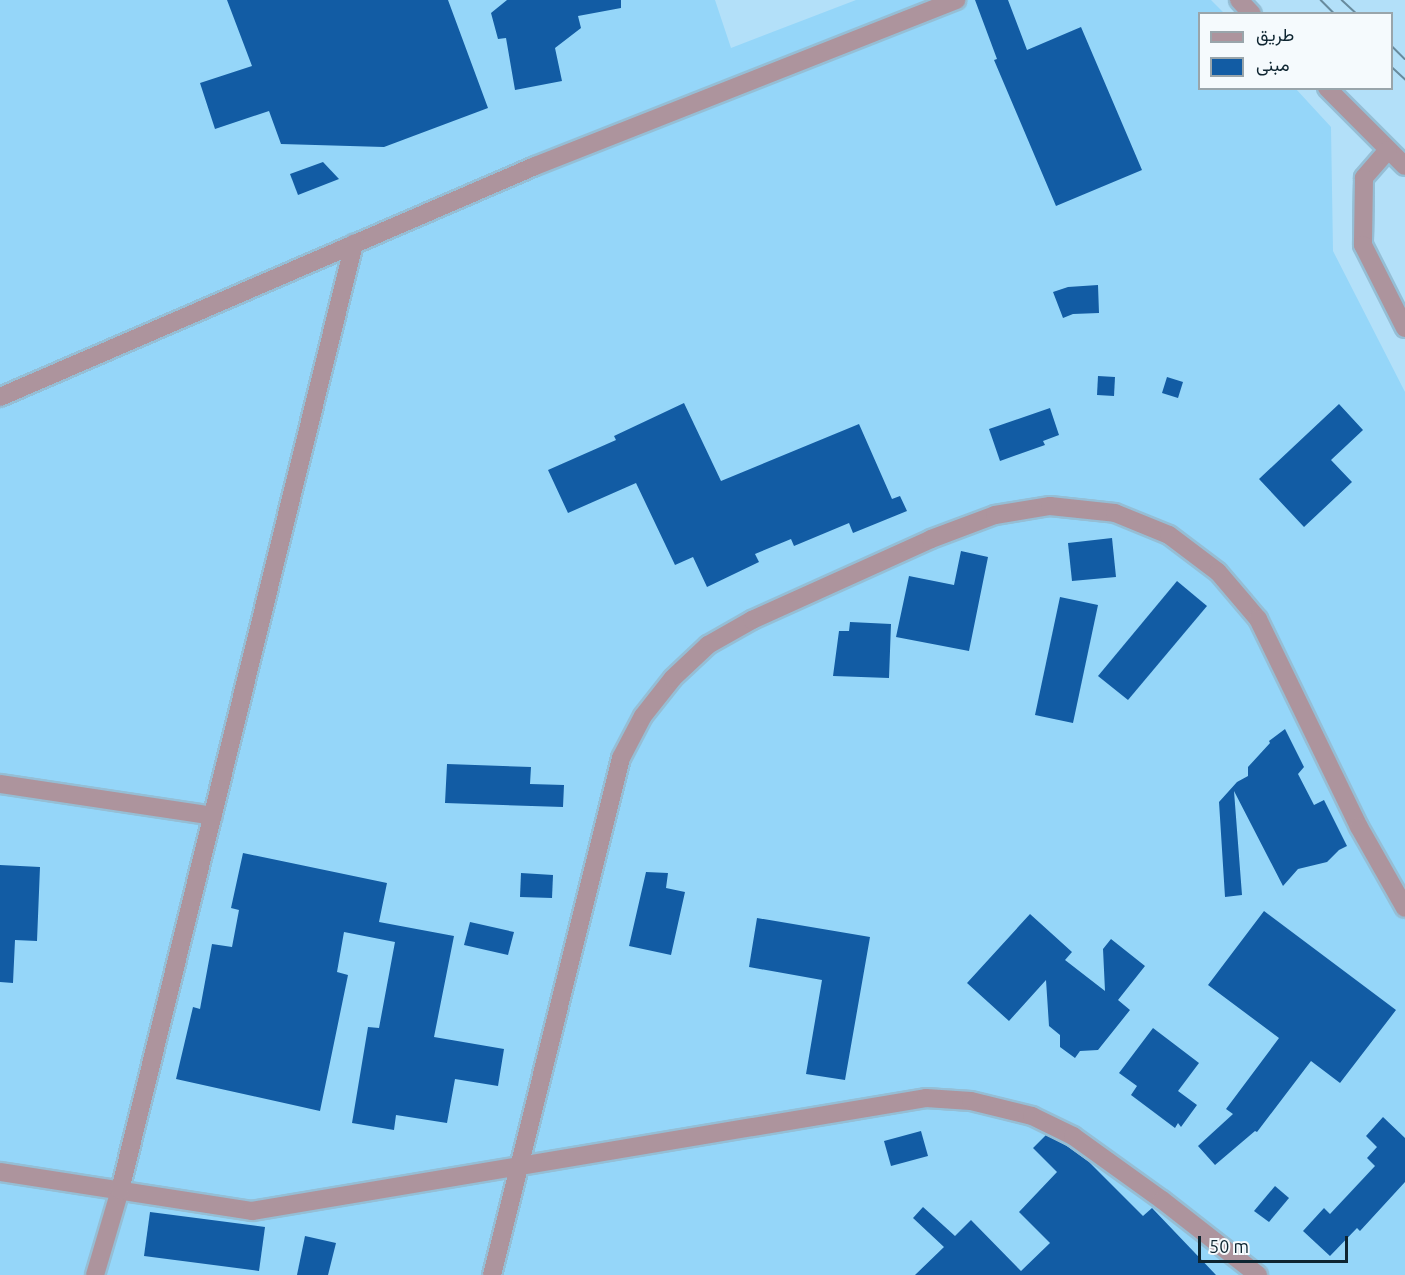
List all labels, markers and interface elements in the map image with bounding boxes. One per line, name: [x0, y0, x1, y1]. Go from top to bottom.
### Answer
legend: [1198, 12, 1393, 90]
text: طريق: [1256, 24, 1294, 44]
text: مبنى: [1256, 54, 1290, 74]
scale bar: [1201, 1224, 1351, 1262]
text: 50 m: [1209, 1236, 1249, 1256]

